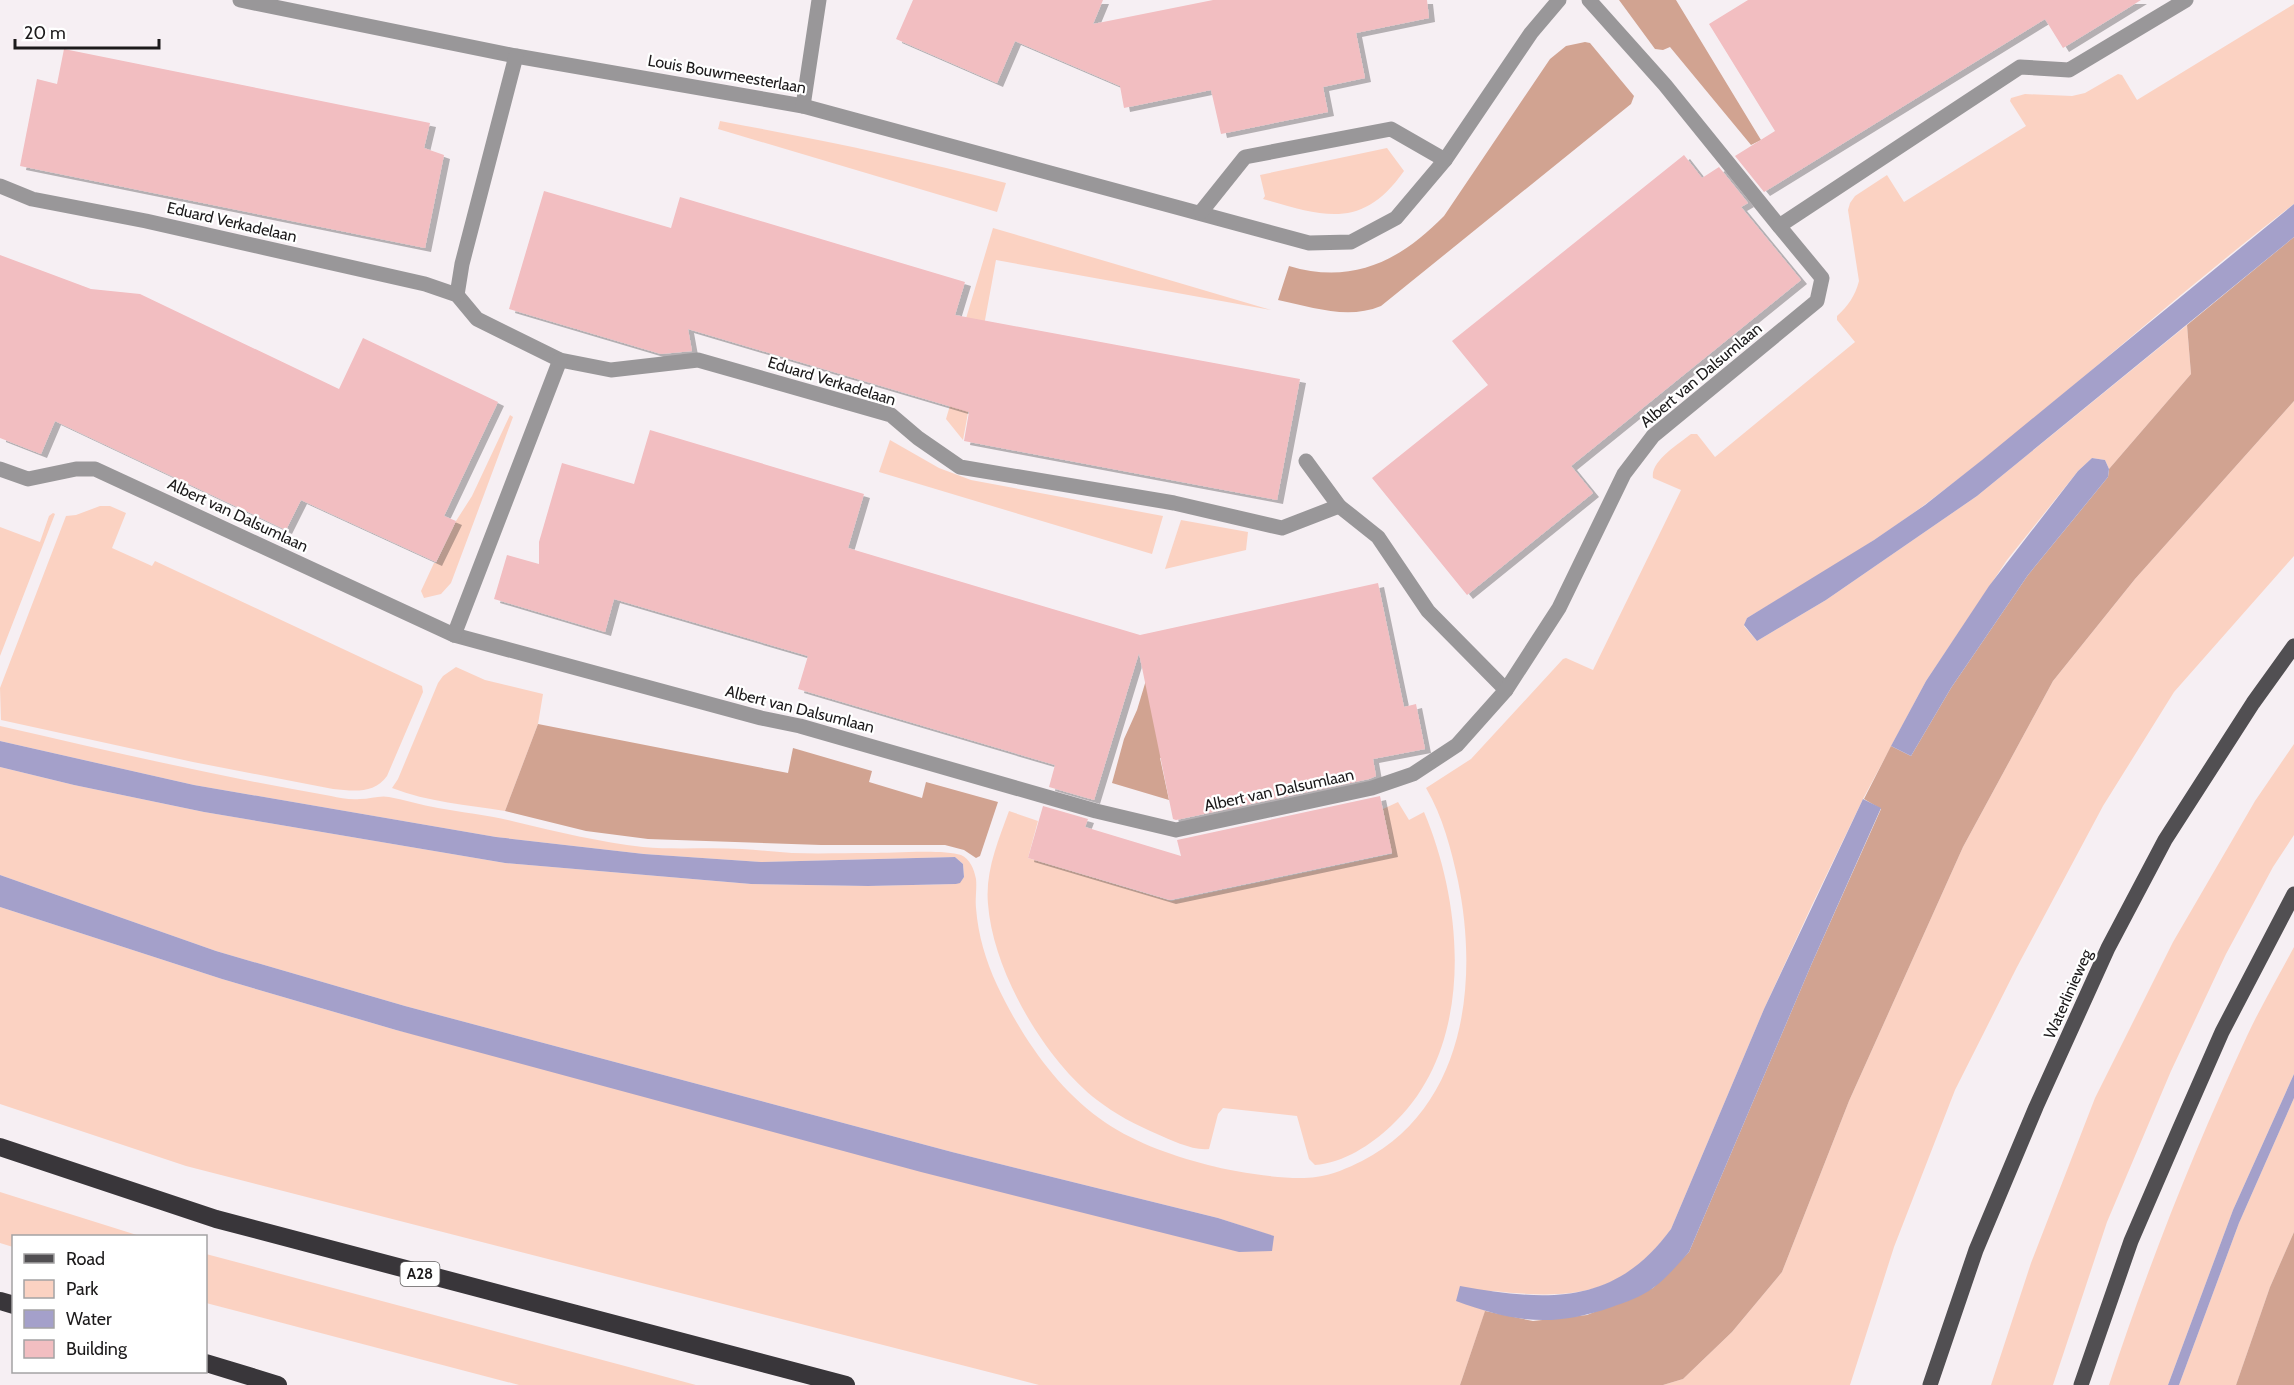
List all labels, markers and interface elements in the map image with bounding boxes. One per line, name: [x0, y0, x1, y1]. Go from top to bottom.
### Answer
scale bar: [15, 12, 159, 50]
text: 20 m: [24, 22, 66, 44]
street label: Louis Bouwmeesterlaan: [646, 51, 808, 97]
street label: Eduard Verkadelaan: [165, 198, 299, 246]
street label: Albert van Dalsumlaan: [1636, 319, 1766, 431]
street label: Eduard Verkadelaan: [766, 352, 898, 410]
street label: Albert van Dalsumlaan: [165, 474, 311, 556]
street label: Albert van Dalsumlaan: [724, 681, 876, 737]
street label: Albert van Dalsumlaan: [1202, 765, 1356, 815]
street label: Waterlinieweg: [2040, 945, 2097, 1042]
legend: [12, 1235, 207, 1373]
text: Road: [66, 1248, 105, 1270]
road number: A28: [400, 1262, 440, 1286]
text: Park: [66, 1278, 99, 1300]
text: Water: [66, 1308, 112, 1330]
text: Building: [66, 1338, 128, 1360]

